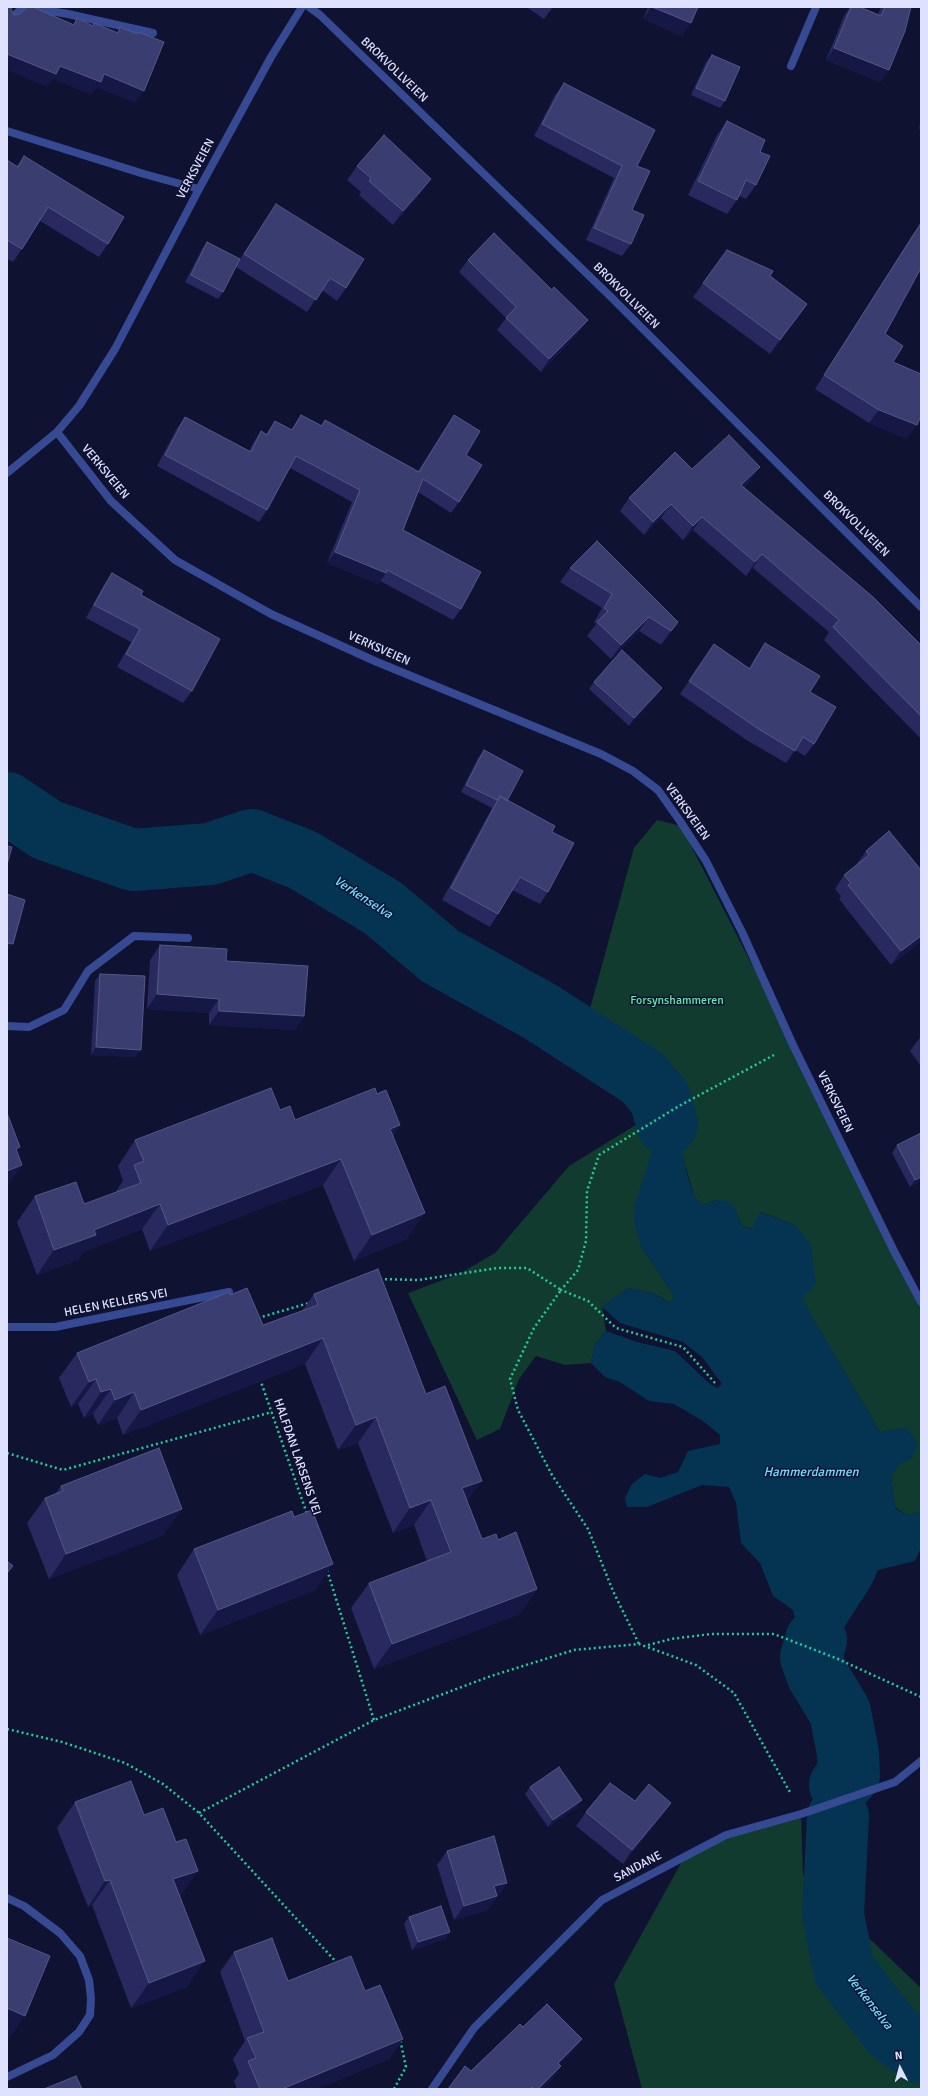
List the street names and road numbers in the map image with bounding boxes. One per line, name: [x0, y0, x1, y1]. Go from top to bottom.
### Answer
street label: BROKVOLLVEIEN: [358, 34, 430, 106]
street label: VERKSVEIEN: [174, 136, 218, 202]
street label: BROKVOLLVEIEN: [590, 260, 662, 332]
street label: VERKSVEIEN: [78, 442, 132, 502]
street label: BROKVOLLVEIEN: [820, 488, 892, 560]
street label: VERKSVEIEN: [346, 629, 412, 669]
street label: VERKSVEIEN: [662, 781, 712, 843]
street label: VERKSVEIEN: [814, 1069, 856, 1135]
street label: HELEN KELLERS VEI: [63, 1286, 169, 1320]
street label: HALFDAN LARSENS VEI: [270, 1397, 324, 1517]
street label: SANDANE: [612, 1848, 664, 1886]

